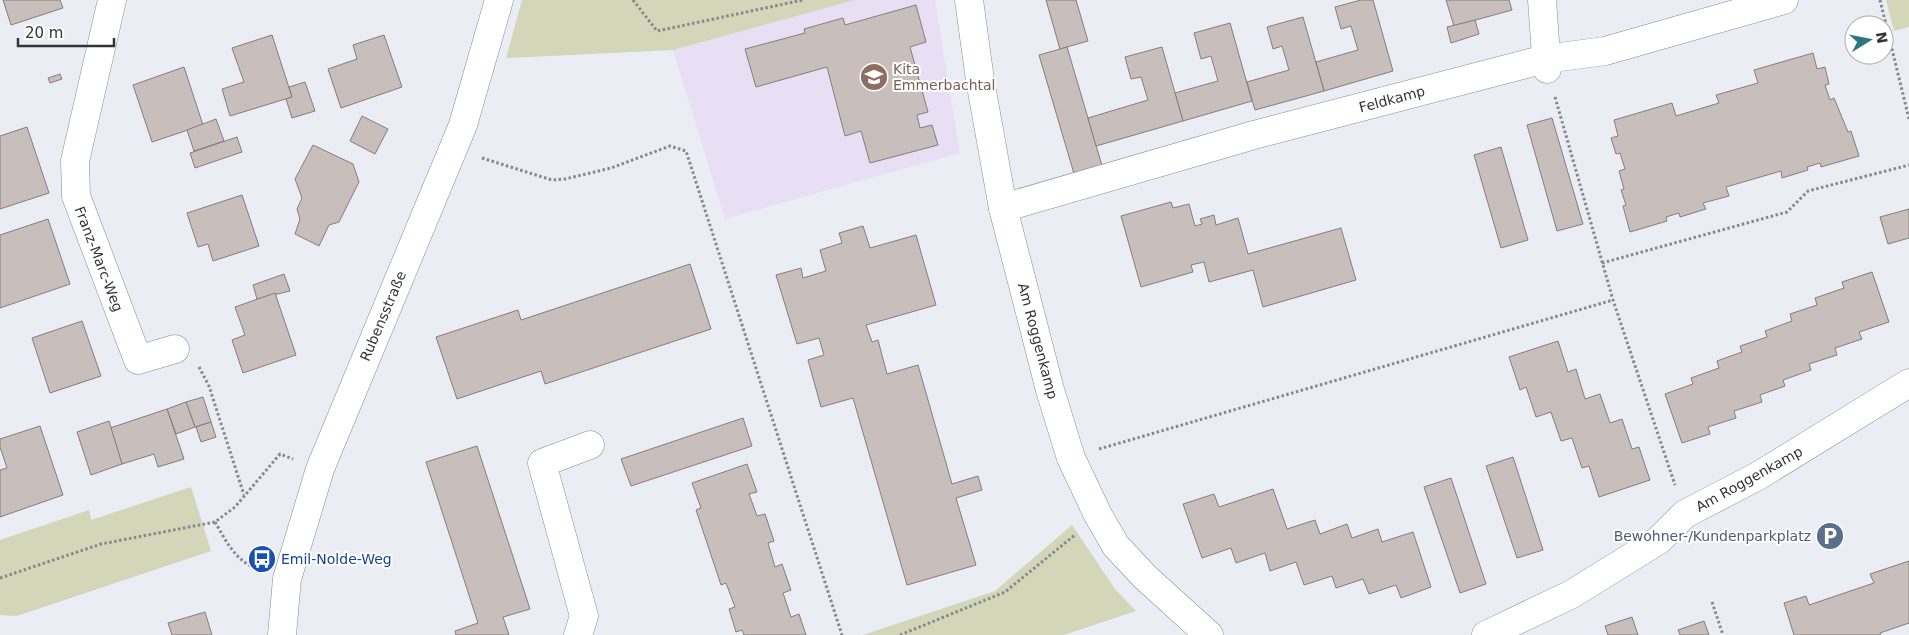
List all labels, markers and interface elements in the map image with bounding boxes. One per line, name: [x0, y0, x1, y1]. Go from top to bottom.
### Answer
scale bar: [18, 15, 114, 47]
north arrow: [1844, 15, 1894, 65]
text: 20 m: [25, 24, 63, 42]
text: N: [1873, 31, 1891, 45]
place label: Kita Emmerbachtal: [893, 61, 995, 93]
school or university icon: Kita Emmerbachtal: [859, 62, 889, 92]
street label: Feldkamp: [1357, 82, 1427, 115]
street label: Franz-Marc-Weg: [72, 204, 126, 314]
street label: Rubensstraße: [357, 269, 409, 363]
street label: Am Roggenkamp: [1015, 281, 1061, 401]
street label: Am Roggenkamp: [1693, 443, 1805, 515]
parking icon: Bewohner-/Kundenparkplatz: [1815, 521, 1845, 551]
place label: Bewohner-/Kundenparkplatz: [1614, 528, 1811, 544]
bus stop icon: Emil-Nolde-Weg: [247, 544, 277, 574]
place label: Emil-Nolde-Weg: [281, 551, 392, 567]

